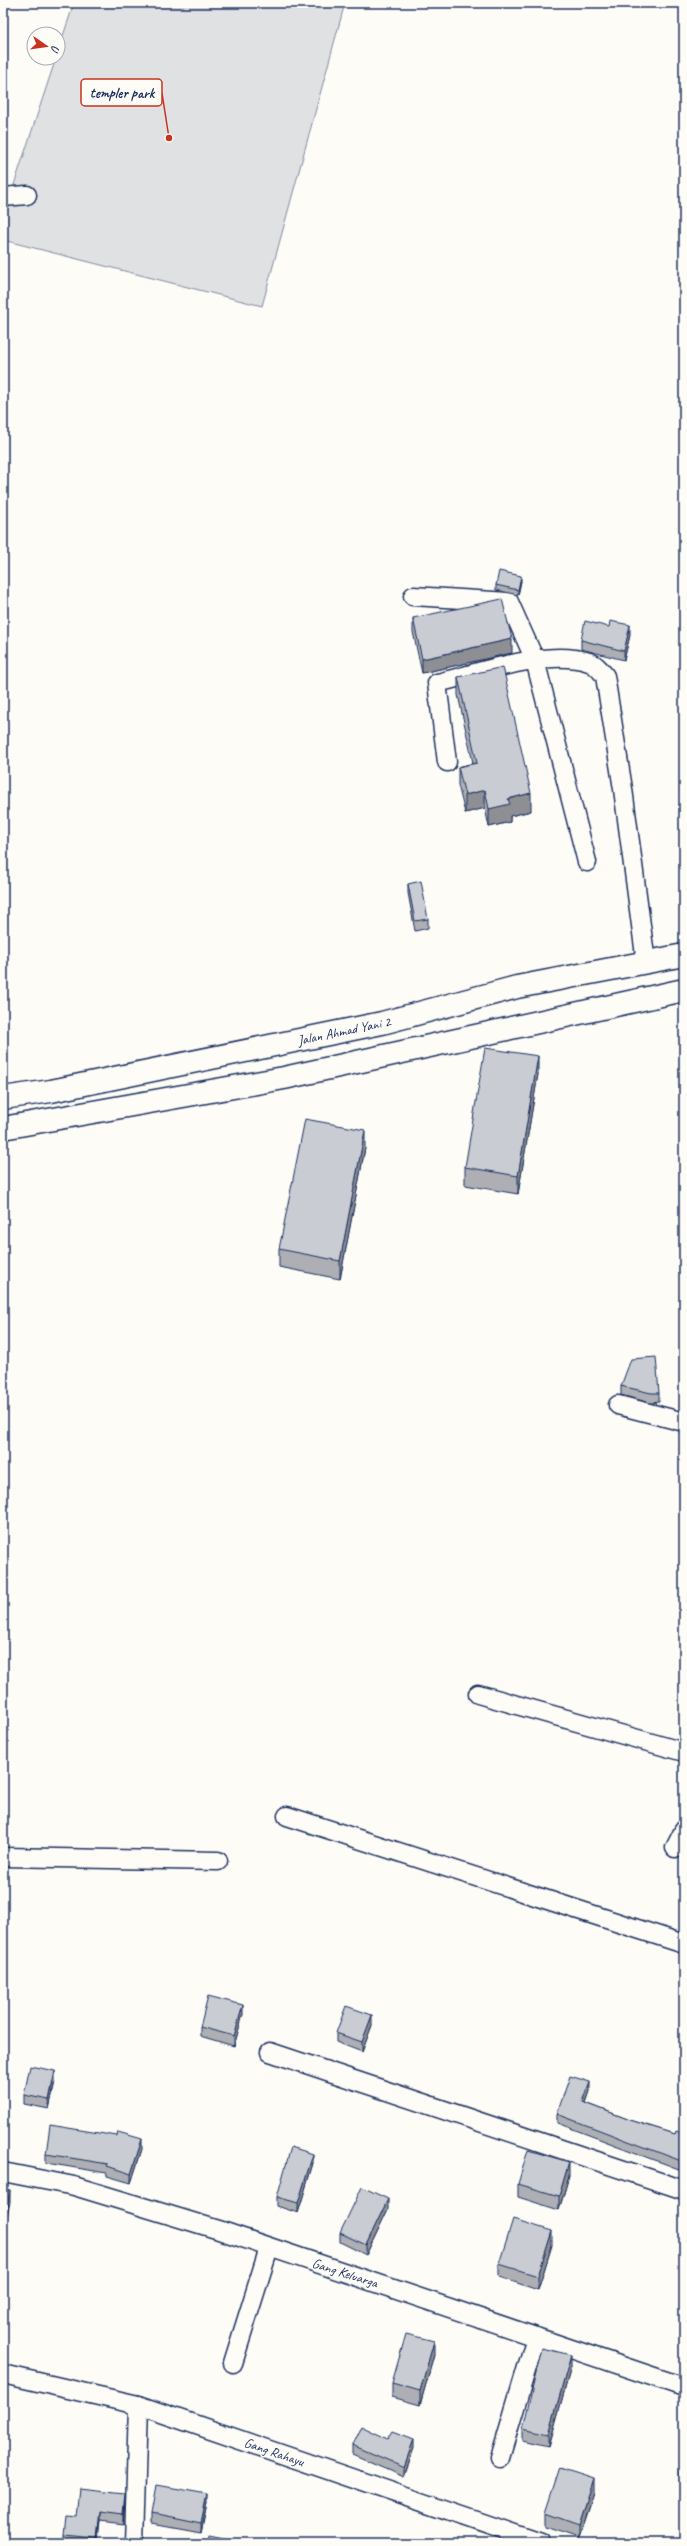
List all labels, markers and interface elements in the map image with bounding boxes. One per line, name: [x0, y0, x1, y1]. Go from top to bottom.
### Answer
north arrow: [26, 26, 66, 66]
text: U: [48, 44, 63, 55]
callout: templer park: [81, 79, 162, 106]
text: templer park: [90, 84, 156, 103]
street label: Jalan Ahmad Yani 2: [295, 1013, 394, 1049]
street label: Gang Keluarga: [310, 2254, 381, 2292]
street label: Gang Rahayu: [242, 2434, 307, 2470]

